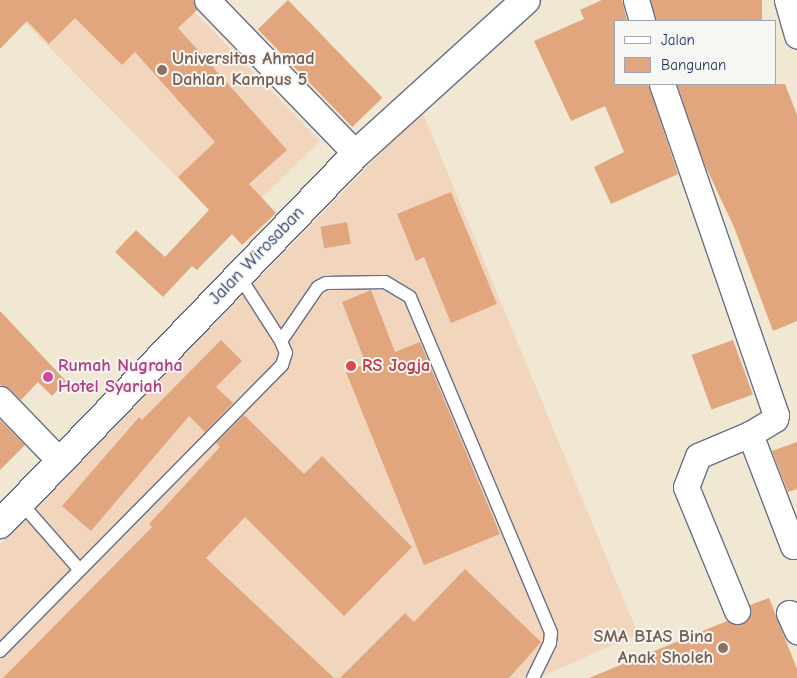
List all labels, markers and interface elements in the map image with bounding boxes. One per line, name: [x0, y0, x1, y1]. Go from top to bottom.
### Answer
legend: [614, 20, 777, 85]
text: Jalan: [661, 31, 695, 49]
place label: Universitas Ahmad Dahlan Kampus 5: [172, 49, 315, 92]
text: Bangunan: [661, 56, 726, 74]
marker: Universitas Ahmad Dahlan Kampus 5: [156, 64, 168, 76]
street label: Jalan Wirosaban: [205, 202, 309, 310]
place label: RS Jogja: [362, 355, 430, 377]
place label: Rumah Nugraha Hotel Syariah: [58, 356, 183, 398]
marker: RS Jogja: [344, 359, 358, 373]
marker: Rumah Nugraha Hotel Syariah: [42, 371, 54, 383]
place label: SMA BIAS Bina Anak Sholeh: [594, 627, 713, 670]
marker: SMA BIAS Bina Anak Sholeh: [717, 642, 729, 654]

